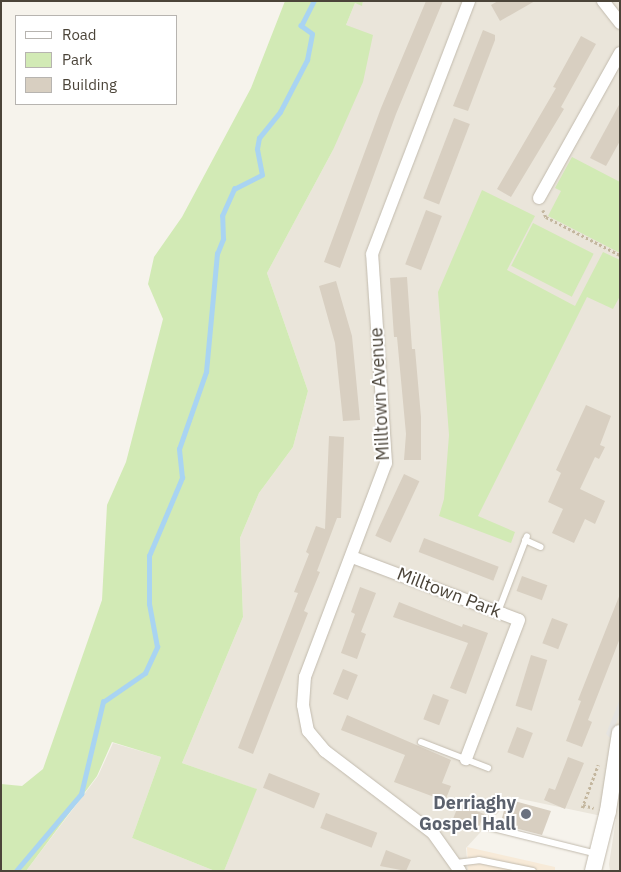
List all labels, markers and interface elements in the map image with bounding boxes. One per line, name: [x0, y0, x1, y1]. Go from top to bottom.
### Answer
legend: [15, 15, 178, 105]
text: Road: [62, 25, 97, 44]
text: Park: [62, 50, 92, 69]
text: Building: [62, 75, 117, 94]
street label: Milltown Avenue: [366, 327, 394, 461]
street label: Milltown Park: [394, 563, 504, 623]
place label: Derriaghy Gospel Hall: [419, 793, 516, 836]
marker: Derriaghy Gospel Hall: [520, 808, 532, 820]

